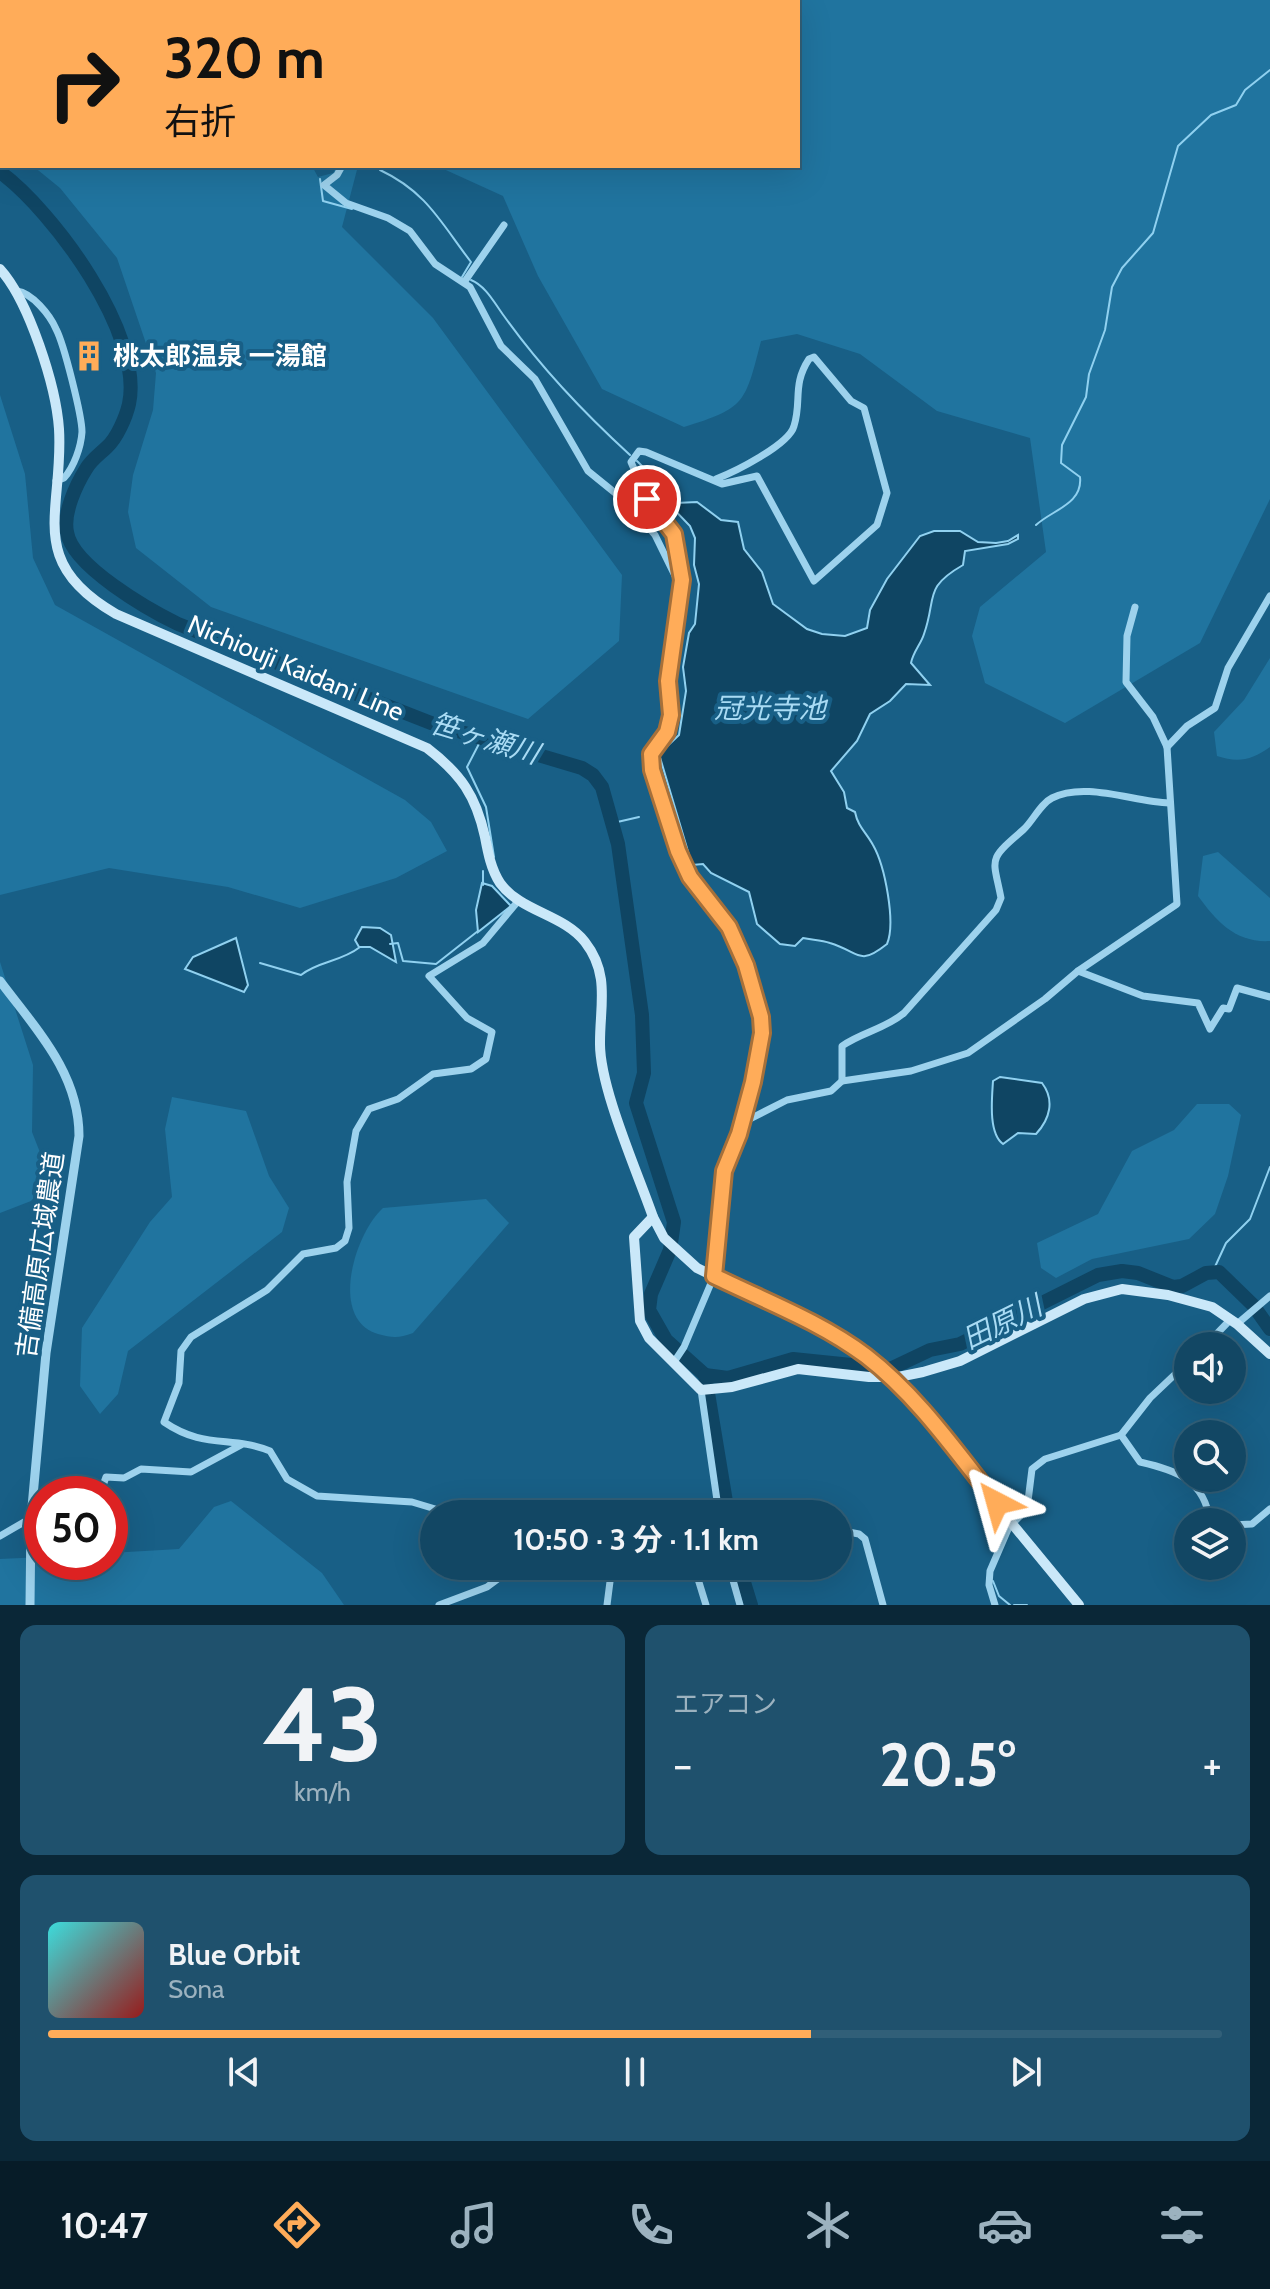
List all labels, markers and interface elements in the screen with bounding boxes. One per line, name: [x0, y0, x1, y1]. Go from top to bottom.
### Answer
text: 320 m: [164, 24, 325, 92]
icon: right: [32, 32, 136, 136]
text: 右折: [164, 99, 236, 143]
building icon: 桃太郎温泉 一湯館: [72, 339, 106, 373]
place label: 桃太郎温泉 一湯館: [113, 340, 327, 372]
pin: [613, 465, 681, 533]
icon: arrive: [625, 477, 669, 521]
street label: Nichiouji Kaidani Line: [183, 608, 409, 728]
water label: 冠光寺池: [714, 691, 829, 725]
water label: 笹ヶ瀬川: [426, 705, 546, 772]
street label: 吉備高原広域農道: [10, 1150, 70, 1360]
water label: 田原川: [957, 1287, 1050, 1356]
map controls: [1174, 1332, 1246, 1580]
button: sound: [1174, 1332, 1246, 1404]
button: search: [1174, 1420, 1246, 1492]
position arrow: [955, 1461, 1039, 1545]
speed limit sign: 50: [24, 1476, 128, 1580]
button: layers: [1174, 1508, 1246, 1580]
text: 10:50 · 3 分 · 1.1 km: [513, 1521, 759, 1558]
text: 43: [262, 1661, 383, 1787]
text: エアコン: [673, 1688, 777, 1720]
text: 20.5°: [879, 1728, 1016, 1801]
text: −: [673, 1738, 692, 1791]
text: +: [1203, 1738, 1222, 1791]
text: km/h: [294, 1776, 351, 1808]
text: Blue Orbit: [168, 1936, 300, 1973]
text: Sona: [168, 1973, 225, 2005]
icon: previous: [222, 2050, 266, 2094]
icon: pause: [613, 2050, 657, 2094]
icon: next: [1004, 2050, 1048, 2094]
icon: directions: [269, 2197, 325, 2253]
icon: music: [446, 2197, 502, 2253]
icon: phone: [623, 2197, 679, 2253]
icon: climate: [800, 2197, 856, 2253]
icon: car: [977, 2197, 1033, 2253]
icon: filters: [1154, 2197, 1210, 2253]
text: 10:47: [60, 2203, 148, 2247]

